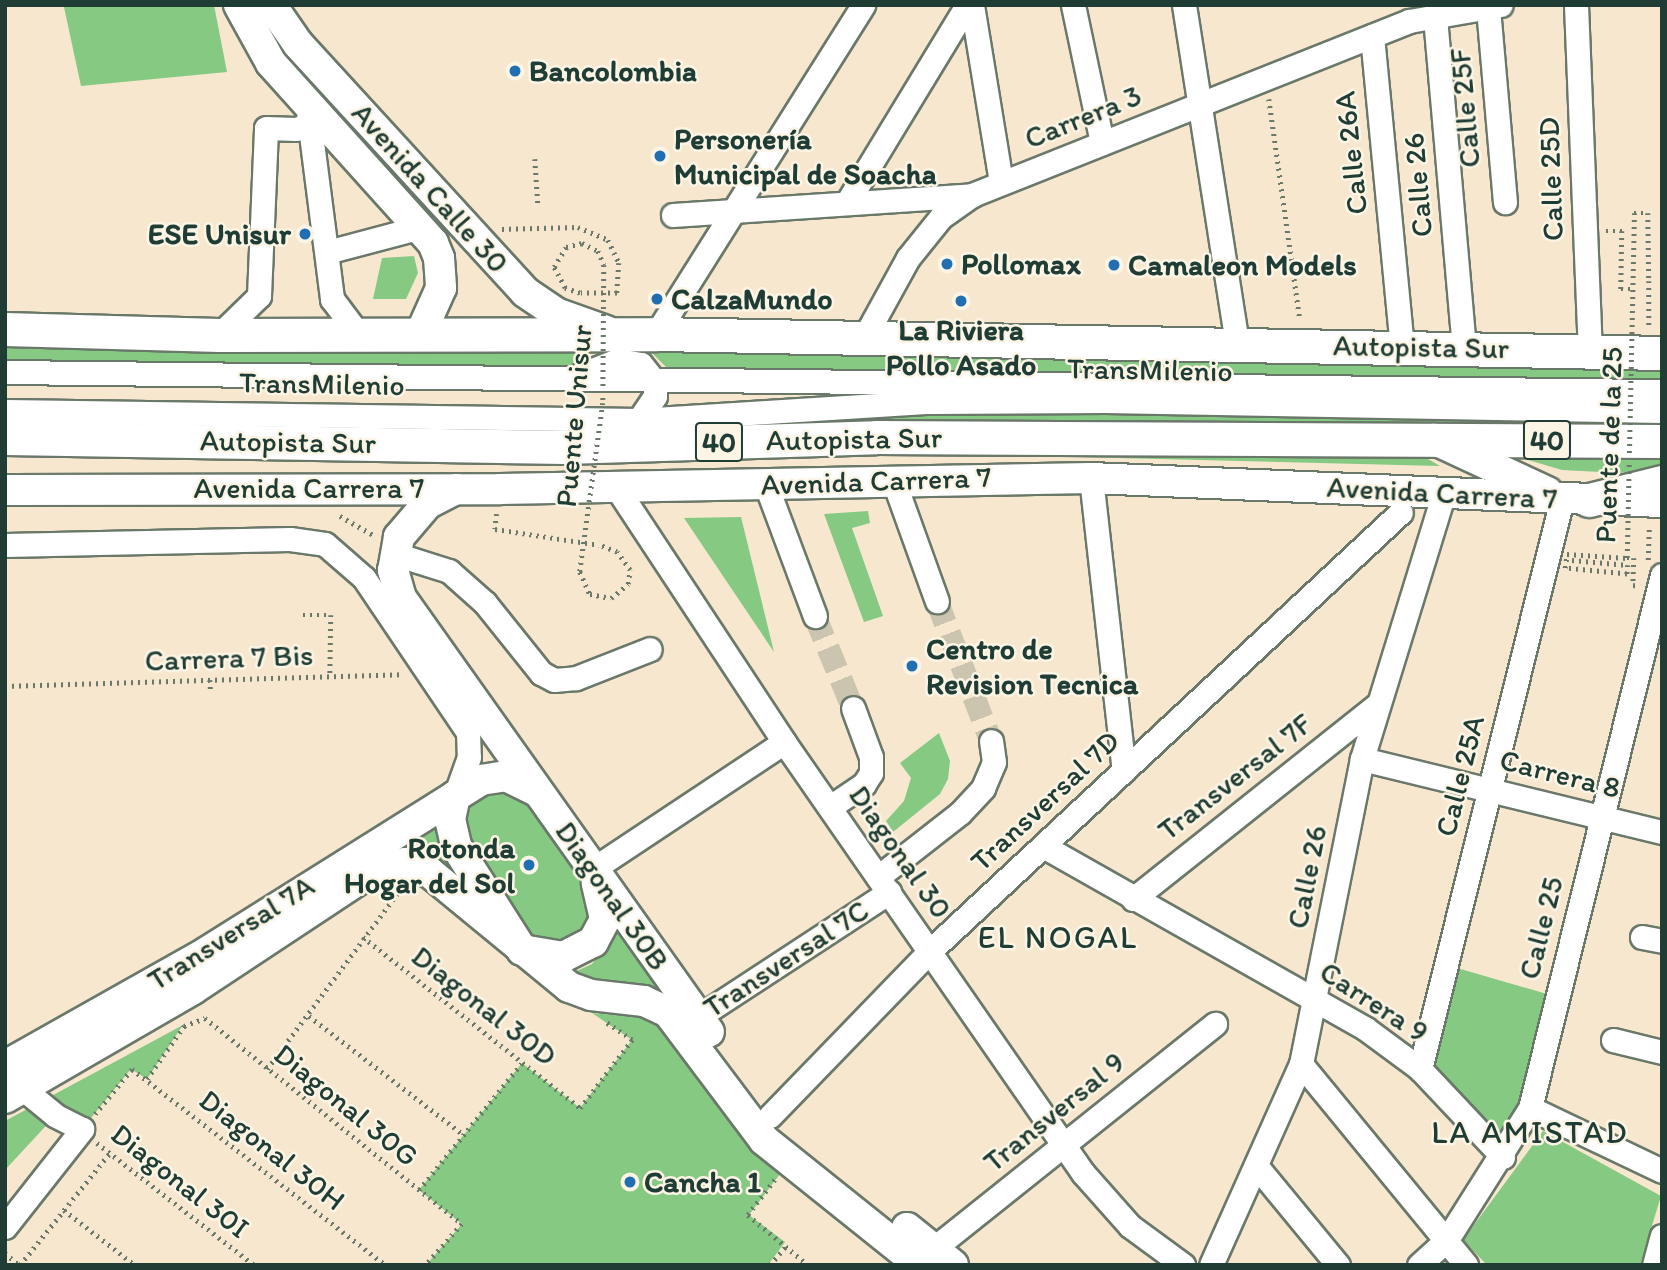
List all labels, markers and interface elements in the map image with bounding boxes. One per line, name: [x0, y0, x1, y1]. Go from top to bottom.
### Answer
street label: Calle 25F: [1442, 47, 1488, 169]
place label: Bancolombia: [529, 53, 697, 89]
marker: Bancolombia: [507, 63, 523, 79]
street label: Carrera 3: [1019, 77, 1147, 157]
street label: Calle 26A: [1327, 90, 1375, 216]
street label: Avenida Calle 30: [344, 95, 516, 281]
street label: Calle 25D: [1531, 116, 1571, 242]
place label: Personería Municipal de Soacha: [674, 121, 936, 192]
street label: Calle 26: [1396, 131, 1440, 239]
marker: Personería Municipal de Soacha: [652, 148, 668, 164]
place label: ESE Unisur: [148, 216, 291, 252]
marker: ESE Unisur: [297, 226, 313, 242]
place label: Pollomax: [961, 246, 1080, 282]
place label: Camaleon Models: [1128, 247, 1357, 283]
marker: Pollomax: [939, 256, 955, 272]
marker: Camaleon Models: [1106, 257, 1122, 273]
place label: CalzaMundo: [671, 281, 833, 317]
marker: CalzaMundo: [649, 291, 665, 307]
marker: La Riviera Pollo Asado: [953, 293, 969, 309]
place label: La Riviera Pollo Asado: [886, 312, 1036, 382]
street label: Puente Unisur: [548, 323, 600, 509]
street label: Autopista Sur: [1332, 327, 1510, 367]
street label: Puente de la 25: [1588, 346, 1630, 544]
street label: TransMilenio: [1067, 351, 1233, 389]
street label: TransMilenio: [239, 365, 405, 403]
road number: 40: [1522, 416, 1572, 464]
road number: 40: [694, 418, 744, 466]
street label: Autopista Sur: [765, 419, 943, 459]
street label: Autopista Sur: [199, 422, 377, 462]
street label: Avenida Carrera 7: [760, 459, 992, 503]
street label: Avenida Carrera 7: [1326, 469, 1558, 517]
street label: Avenida Carrera 7: [194, 470, 424, 506]
place label: Centro de Revision Tecnica: [926, 631, 1135, 702]
street label: Carrera 7 Bis: [144, 637, 314, 679]
marker: Centro de Revision Tecnica: [904, 658, 920, 674]
street label: Transversal 7F: [1151, 706, 1319, 848]
street label: Calle 25A: [1428, 712, 1492, 840]
street label: Transversal 7D: [963, 723, 1127, 879]
street label: Carrera 8: [1496, 742, 1624, 806]
street label: Diagonal 30: [841, 778, 959, 926]
street label: Diagonal 30B: [547, 814, 677, 978]
street label: Calle 26: [1279, 822, 1335, 932]
place label: Rotonda Hogar del Sol: [344, 830, 515, 900]
marker: Rotonda Hogar del Sol: [521, 857, 537, 873]
street label: Transversal 7A: [141, 868, 321, 998]
street label: Calle 25: [1511, 873, 1571, 983]
street label: Transversal 7C: [697, 892, 875, 1026]
district label: EL NOGAL: [979, 918, 1137, 956]
street label: Diagonal 30D: [404, 938, 564, 1074]
street label: Carrera 9: [1313, 954, 1435, 1050]
street label: Diagonal 30G: [267, 1036, 425, 1174]
street label: Transversal 9: [976, 1044, 1132, 1180]
street label: Diagonal 30H: [192, 1082, 352, 1218]
district label: LA AMISTAD: [1434, 1113, 1626, 1151]
street label: Diagonal 30I: [104, 1116, 256, 1246]
place label: Cancha 1: [644, 1164, 761, 1200]
marker: Cancha 1: [622, 1174, 638, 1190]

